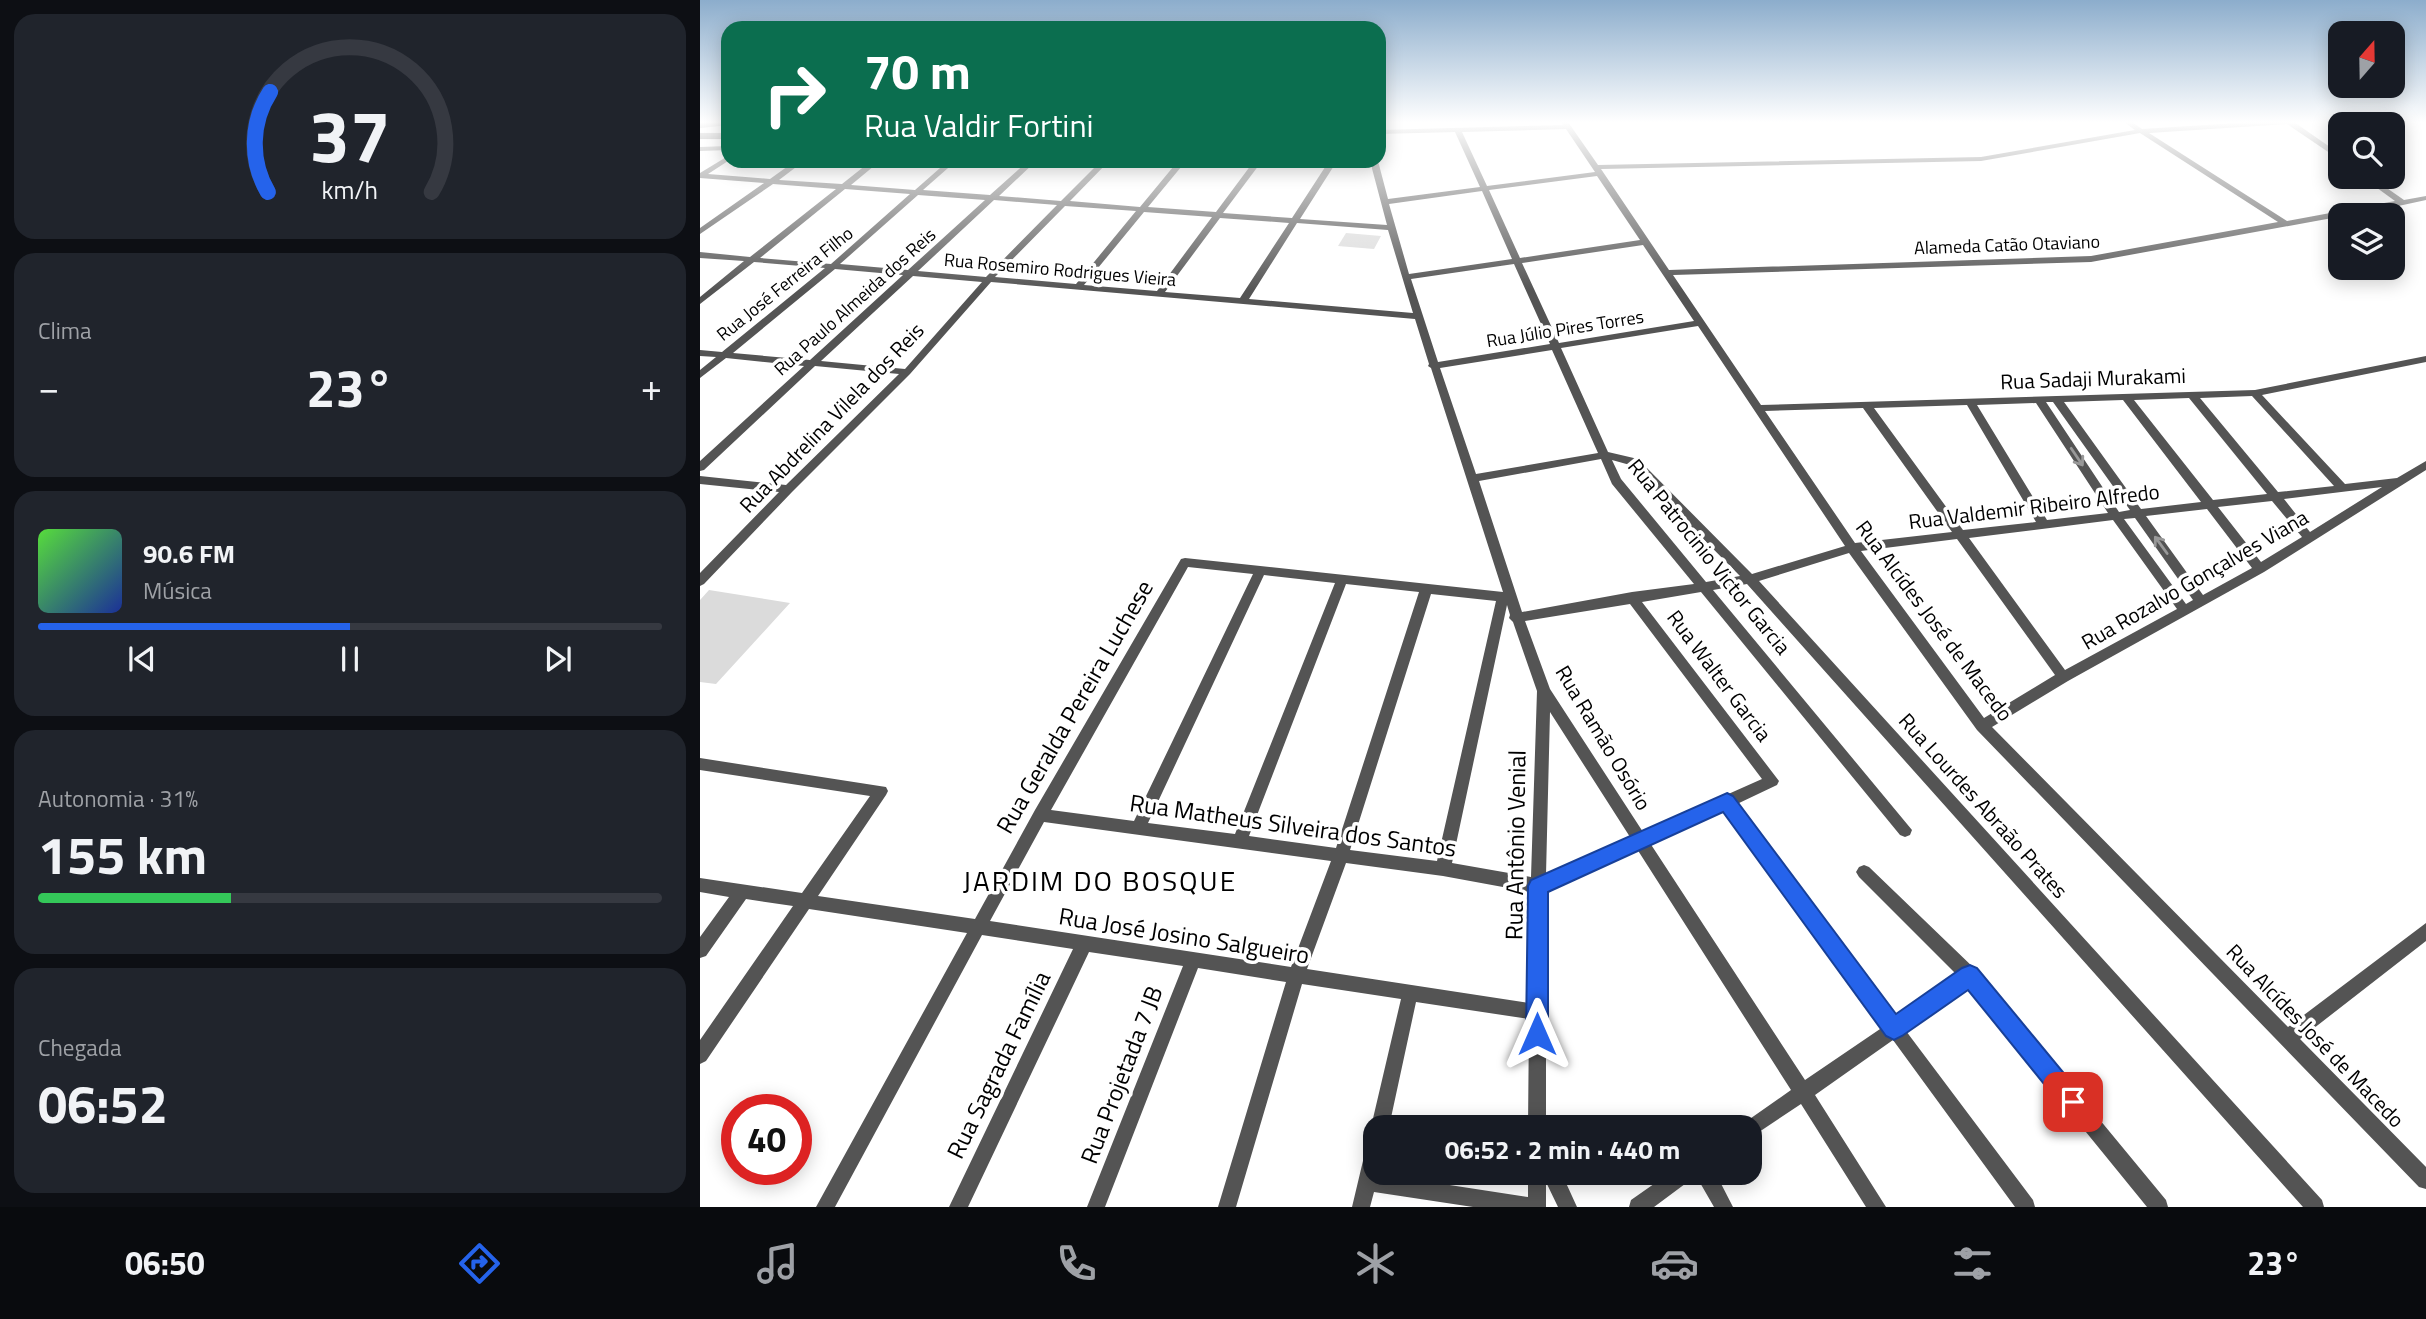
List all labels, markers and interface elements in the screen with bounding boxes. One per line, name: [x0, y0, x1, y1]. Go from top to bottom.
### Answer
north arrow: [2328, 21, 2404, 98]
map controls: [2328, 21, 2405, 280]
text: 70 m: [864, 33, 971, 108]
icon: right: [749, 49, 840, 140]
text: 37: [309, 81, 391, 191]
text: Rua Valdir Fortini: [864, 101, 1094, 149]
button: search: [2328, 112, 2405, 189]
text: km/h: [322, 171, 378, 209]
button: layers: [2328, 203, 2405, 280]
street label: Rua José Ferreira Filho: [710, 220, 859, 347]
street label: Rua Paulo Almeida dos Reis: [768, 221, 942, 382]
street label: Alameda Catão Otaviano: [1914, 228, 2100, 261]
street label: Rua Rosemiro Rodrigues Vieira: [943, 246, 1177, 293]
street label: Rua Júlio Pires Torres: [1484, 303, 1646, 354]
text: Clima: [38, 313, 92, 348]
street label: Rua Abdrelina Vilela dos Reis: [732, 315, 931, 520]
text: 23°: [306, 348, 394, 427]
text: −: [38, 358, 59, 416]
text: +: [641, 358, 662, 416]
street label: Rua Sadaji Murakami: [2000, 359, 2186, 397]
one-way arrow: [2070, 447, 2084, 466]
street label: Rua Patrocinio Victor Garcia: [1621, 451, 1799, 662]
street label: Rua Valdemir Ribeiro Alfredo: [1907, 475, 2161, 537]
street label: Rua Rozalvo Gonçalves Viana: [2075, 501, 2314, 657]
street label: Rua Alcídes José de Macedo: [1848, 513, 2021, 728]
text: 90.6 FM: [143, 534, 235, 573]
one-way arrow: [2154, 536, 2168, 555]
text: Música: [143, 573, 212, 608]
street label: Rua Geralda Pereira Luchese: [987, 573, 1162, 840]
street label: Rua Walter Garcia: [1660, 603, 1780, 748]
icon: previous: [123, 640, 161, 678]
icon: pause: [331, 640, 369, 678]
icon: next: [539, 640, 577, 678]
street label: Rua Ramão Osório: [1548, 659, 1660, 816]
street label: Rua Lourdes Abraão Prates: [1892, 705, 2076, 905]
street label: Rua Antônio Venial: [1495, 750, 1535, 940]
text: Autonomia · 31%: [38, 781, 198, 816]
street label: Rua Matheus Silveira dos Santos: [1127, 784, 1459, 866]
text: 155 km: [38, 815, 207, 894]
district label: JARDIM DO BOSQUE: [963, 859, 1237, 902]
street label: Rua José Josino Salgueiro: [1056, 897, 1312, 973]
street label: Rua Alcídes José de Macedo: [2219, 936, 2412, 1134]
street label: Rua Sagrada Família: [937, 965, 1059, 1164]
street label: Rua Projetada 7 JB: [1071, 980, 1172, 1169]
position arrow: [1500, 997, 1574, 1071]
text: Chegada: [38, 1030, 122, 1065]
text: 06:52: [38, 1064, 168, 1143]
pin: [2043, 1072, 2103, 1132]
icon: arrive: [2054, 1083, 2092, 1121]
speed limit sign: 40: [721, 1094, 812, 1185]
text: 06:52 · 2 min · 440 m: [1445, 1130, 1680, 1169]
text: 06:50: [125, 1239, 205, 1287]
icon: directions: [455, 1239, 504, 1288]
icon: music: [753, 1239, 802, 1288]
icon: phone: [1052, 1239, 1101, 1288]
icon: climate: [1351, 1239, 1400, 1288]
icon: car: [1650, 1239, 1699, 1288]
icon: filters: [1948, 1239, 1997, 1288]
text: 23°: [2247, 1239, 2301, 1287]

